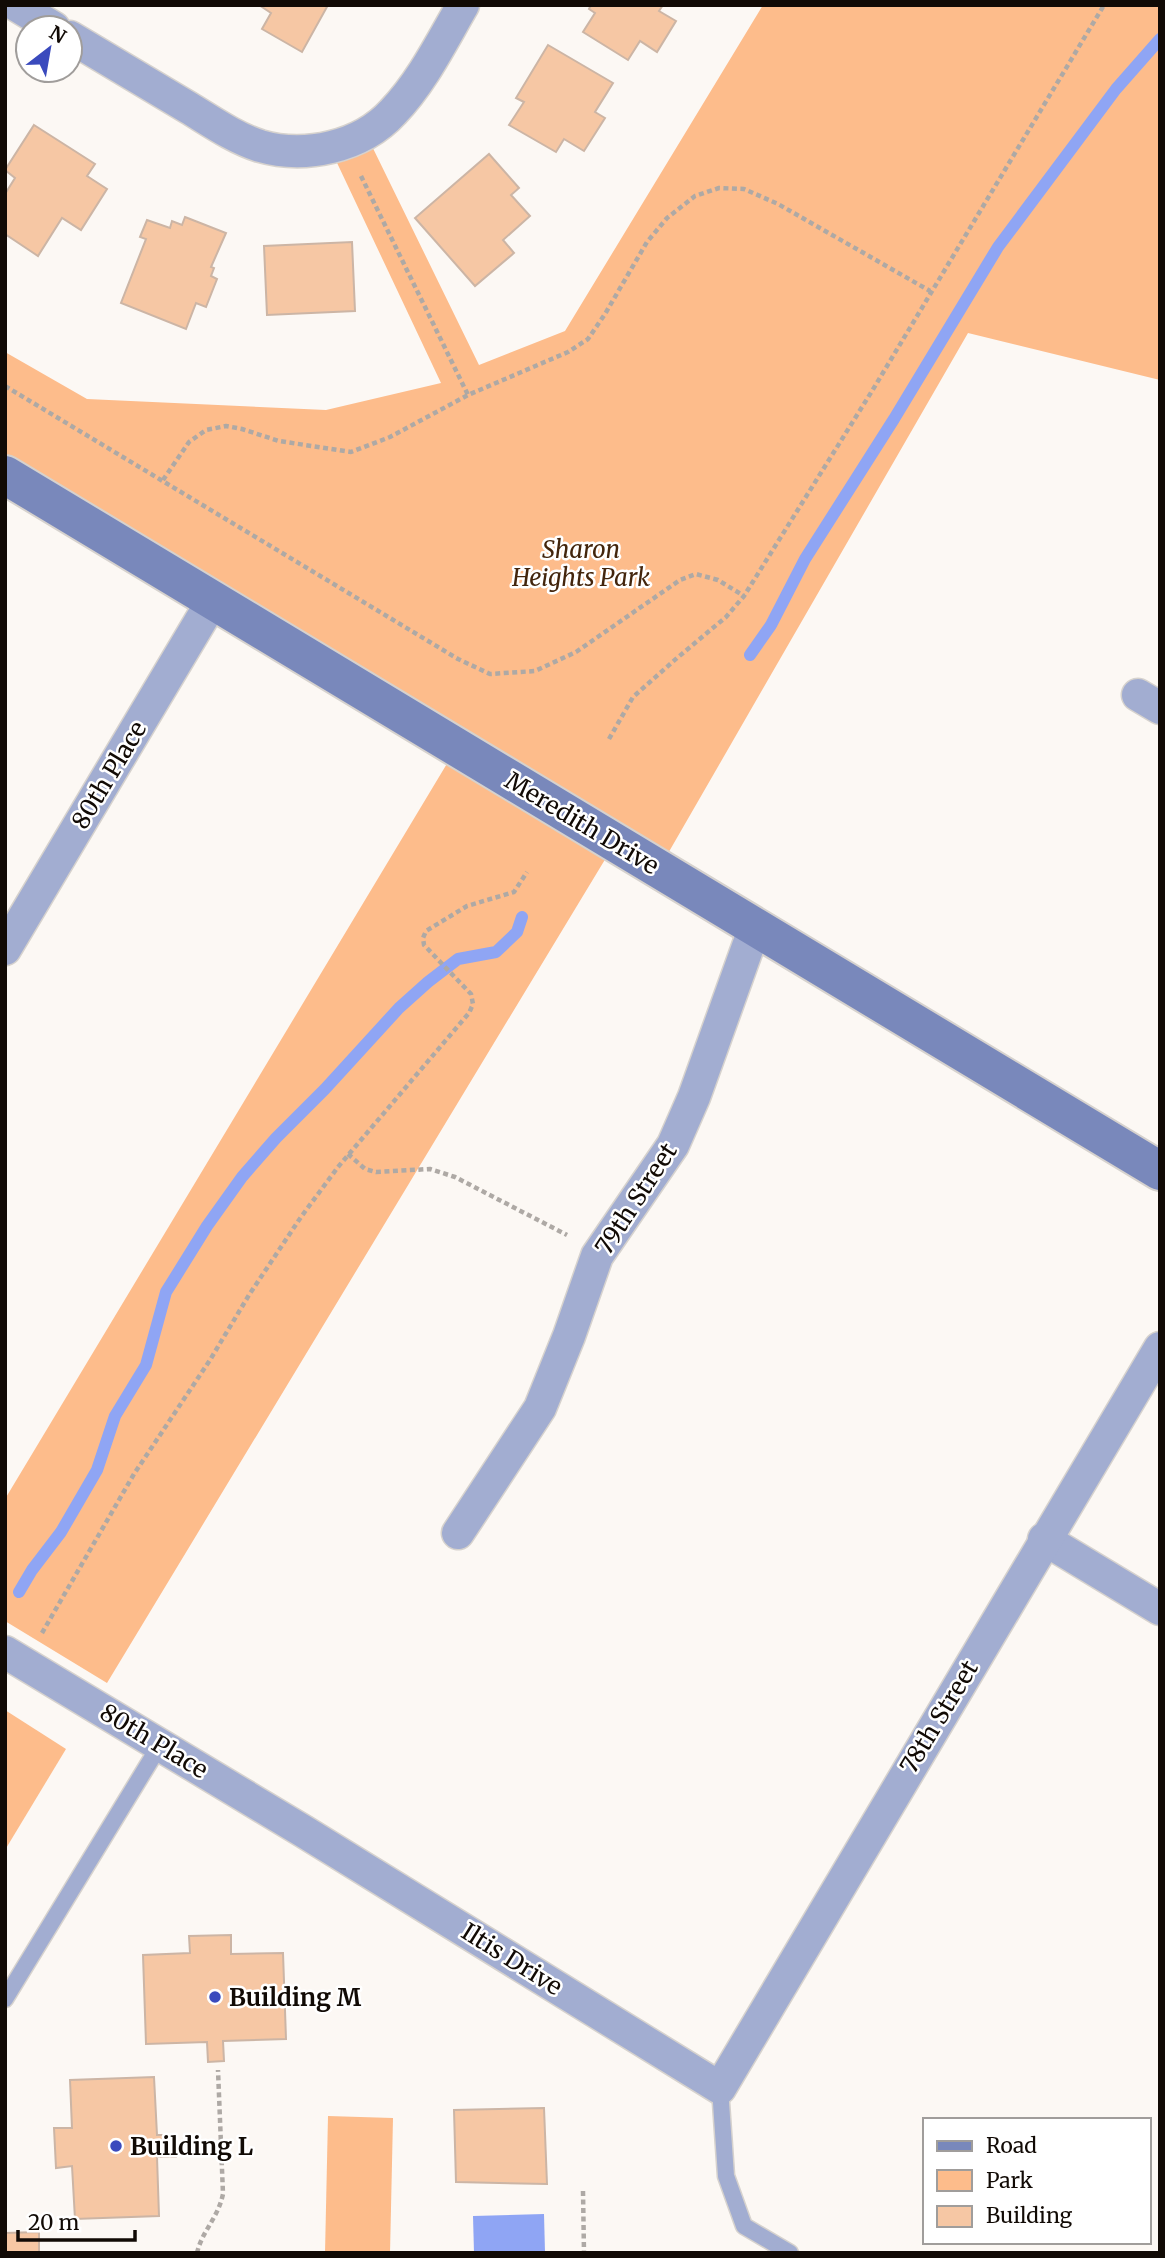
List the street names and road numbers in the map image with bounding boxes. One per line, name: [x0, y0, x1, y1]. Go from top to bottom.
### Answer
street label: 80th Place: [65, 715, 153, 835]
street label: Meredith Drive: [499, 765, 665, 881]
street label: 79th Street: [588, 1137, 684, 1261]
street label: 78th Street: [893, 1654, 985, 1779]
street label: 80th Place: [94, 1697, 214, 1785]
street label: Iltis Drive: [456, 1916, 568, 2002]

